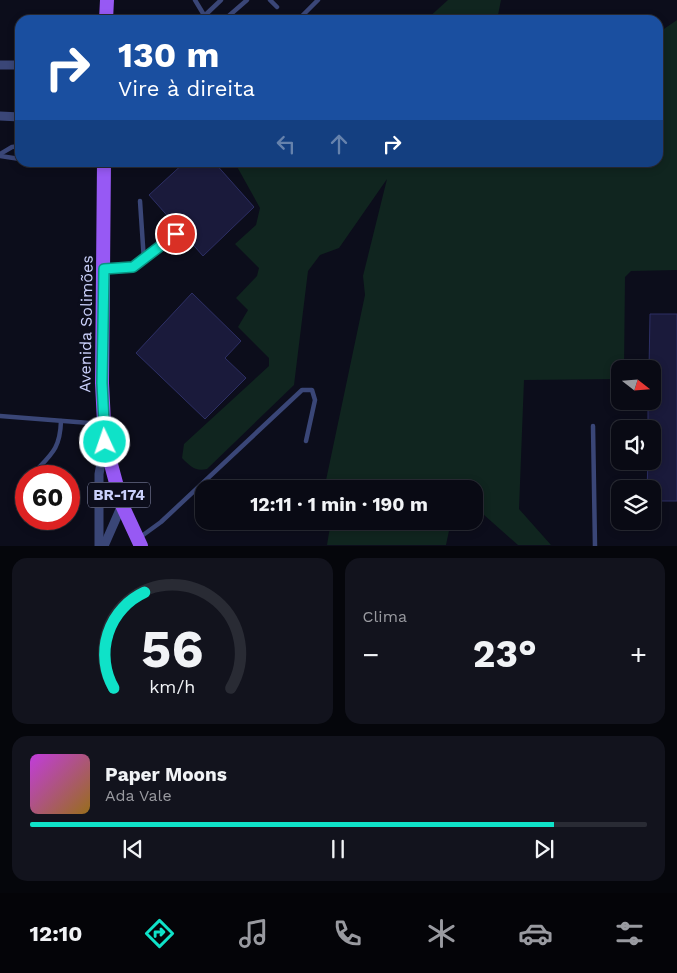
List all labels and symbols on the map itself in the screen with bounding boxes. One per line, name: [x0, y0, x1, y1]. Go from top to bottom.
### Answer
pin: [155, 213, 197, 255]
street label: Avenida Solimões: [75, 255, 97, 393]
north arrow: [611, 360, 661, 410]
position arrow: [78, 415, 130, 467]
speed limit sign: 60: [15, 465, 80, 530]
road number: BR-174: [88, 482, 150, 508]

